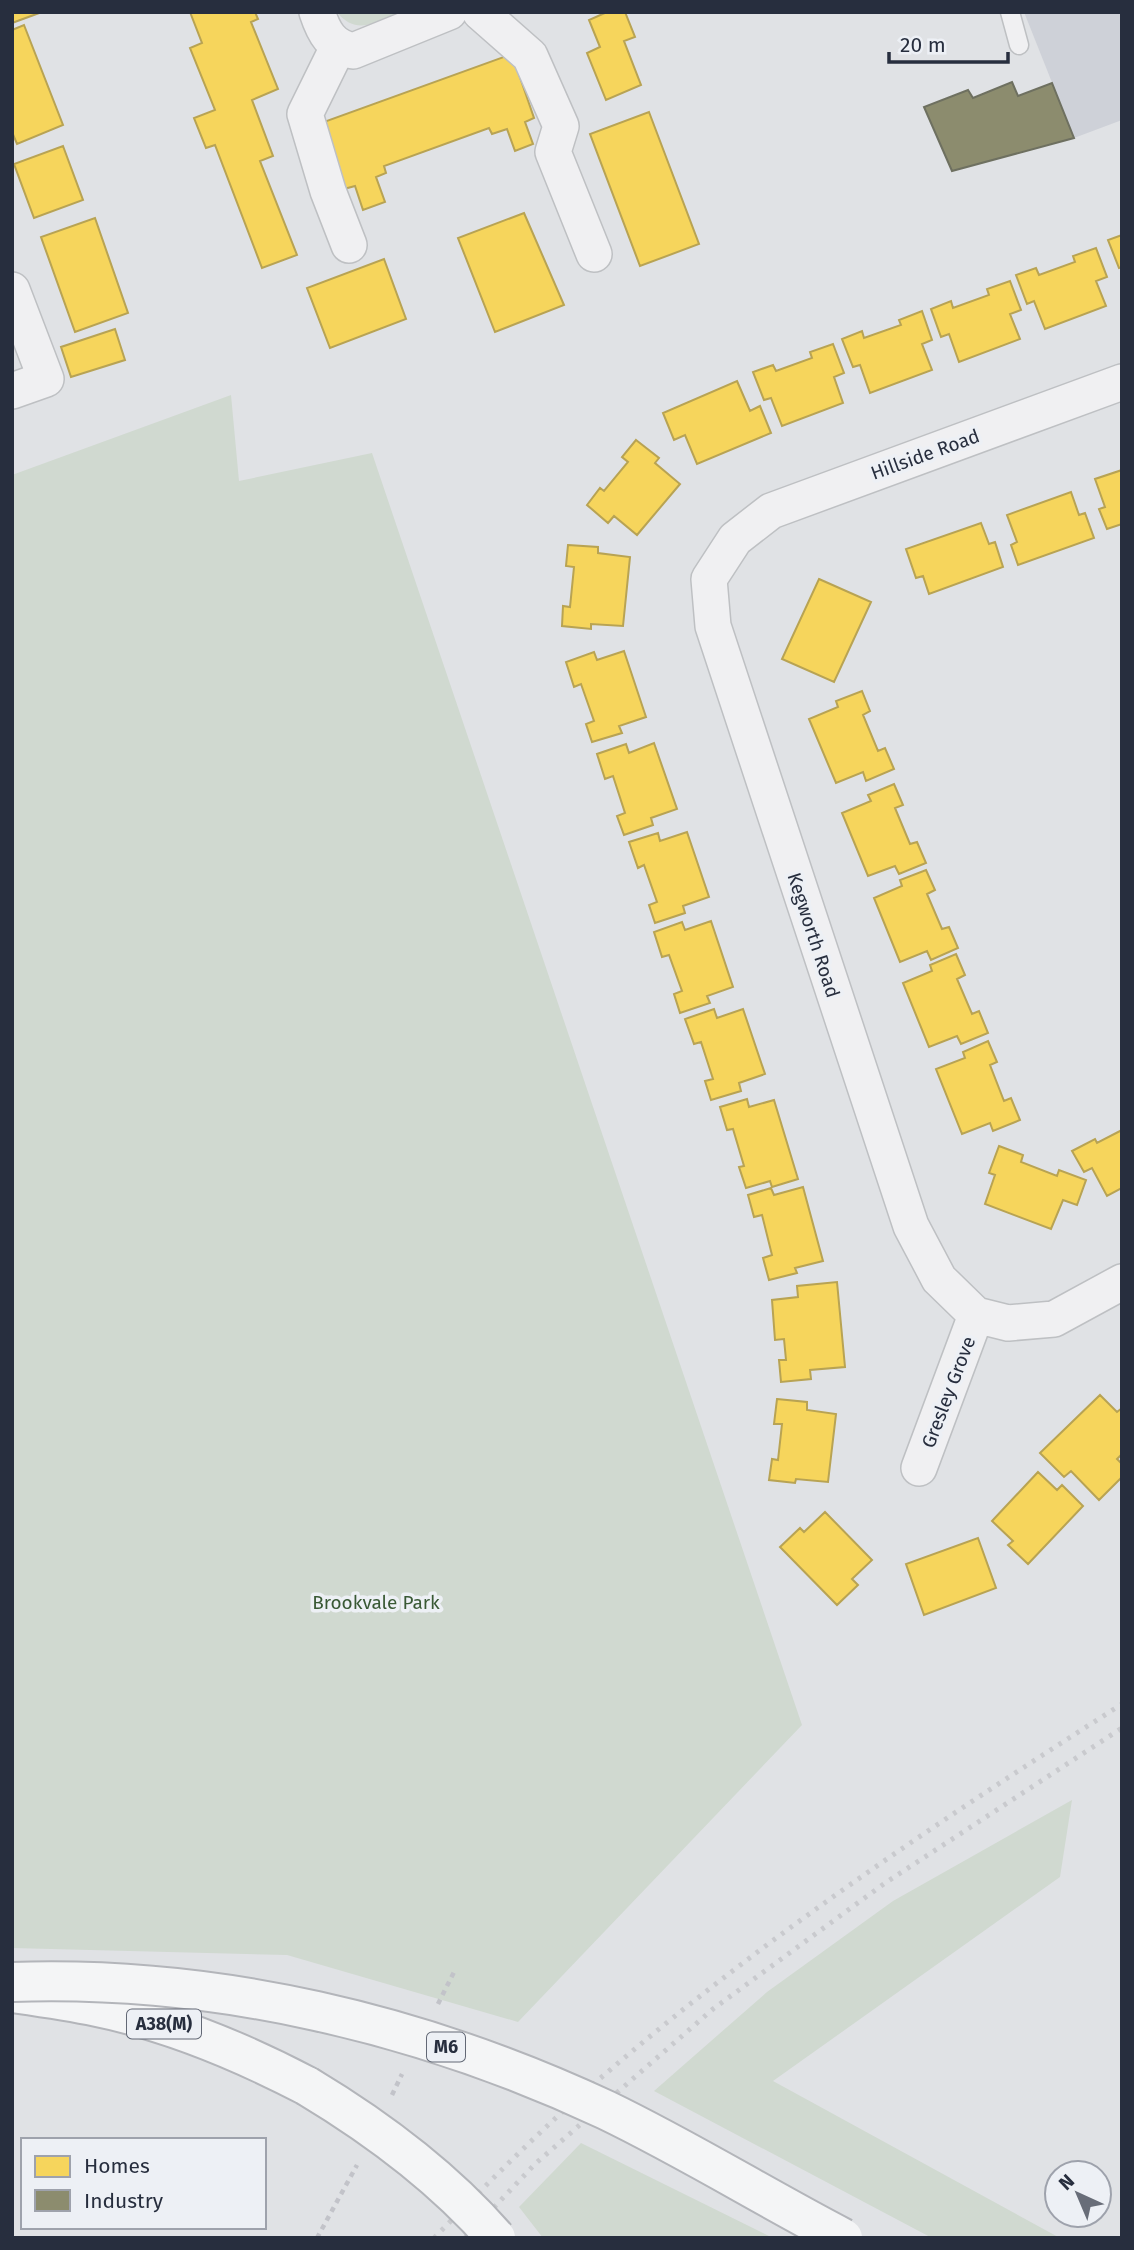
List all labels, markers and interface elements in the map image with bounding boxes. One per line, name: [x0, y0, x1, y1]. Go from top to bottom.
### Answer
scale bar: [889, 21, 1008, 65]
text: 20 m: [900, 32, 946, 58]
street label: Hillside Road: [868, 424, 983, 485]
street label: Kegworth Road: [782, 870, 845, 1001]
street label: Gresley Grove: [917, 1333, 980, 1451]
park label: Brookvale Park: [312, 1591, 440, 1614]
road number: A38(M): [127, 2010, 201, 2038]
road number: M6: [427, 2033, 465, 2062]
legend: [21, 2138, 266, 2229]
text: Homes: [84, 2153, 150, 2179]
north arrow: [1043, 2159, 1113, 2229]
text: N: [1054, 2169, 1079, 2195]
text: Industry: [84, 2188, 164, 2214]

